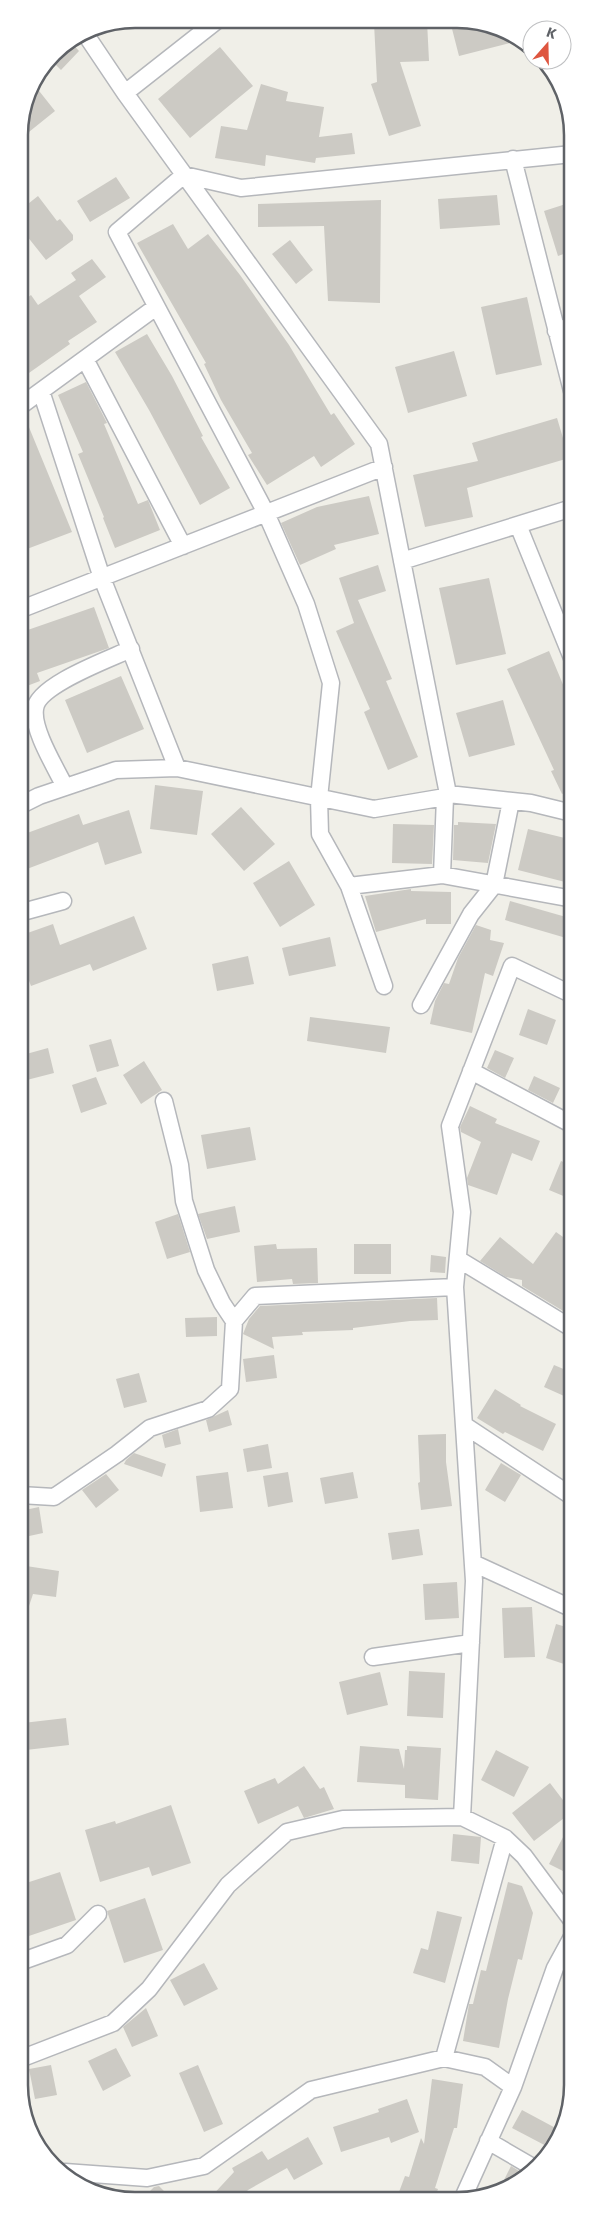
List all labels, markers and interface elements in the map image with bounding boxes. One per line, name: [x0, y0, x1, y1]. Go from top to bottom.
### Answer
north arrow: [522, 20, 572, 70]
text: K: [544, 24, 559, 43]

